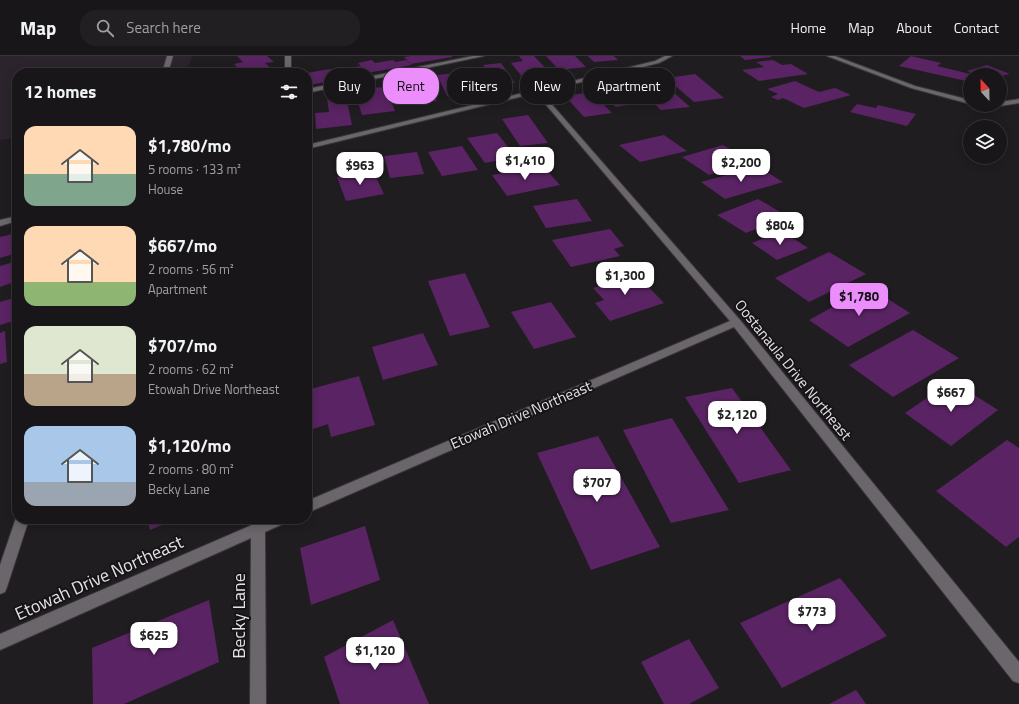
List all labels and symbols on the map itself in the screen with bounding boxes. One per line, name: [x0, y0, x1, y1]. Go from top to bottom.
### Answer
north arrow: [963, 68, 1007, 112]
pin: $1,410: [492, 147, 558, 181]
pin: $2,200: [708, 149, 774, 183]
pin: $963: [336, 152, 384, 186]
pin: $804: [756, 212, 804, 246]
pin: $1,300: [592, 262, 658, 296]
pin: $1,780: [826, 283, 892, 317]
street label: Oostanaula Drive Northeast: [729, 294, 858, 446]
street label: Etowah Drive Northeast: [447, 374, 596, 455]
pin: $667: [927, 379, 975, 413]
pin: $2,120: [704, 401, 770, 435]
pin: $707: [573, 469, 621, 503]
street label: Etowah Drive Northeast: [10, 528, 188, 627]
street label: Becky Lane: [225, 573, 252, 659]
pin: $773: [788, 598, 836, 632]
pin: $625: [130, 622, 178, 656]
pin: $1,120: [342, 637, 408, 671]

